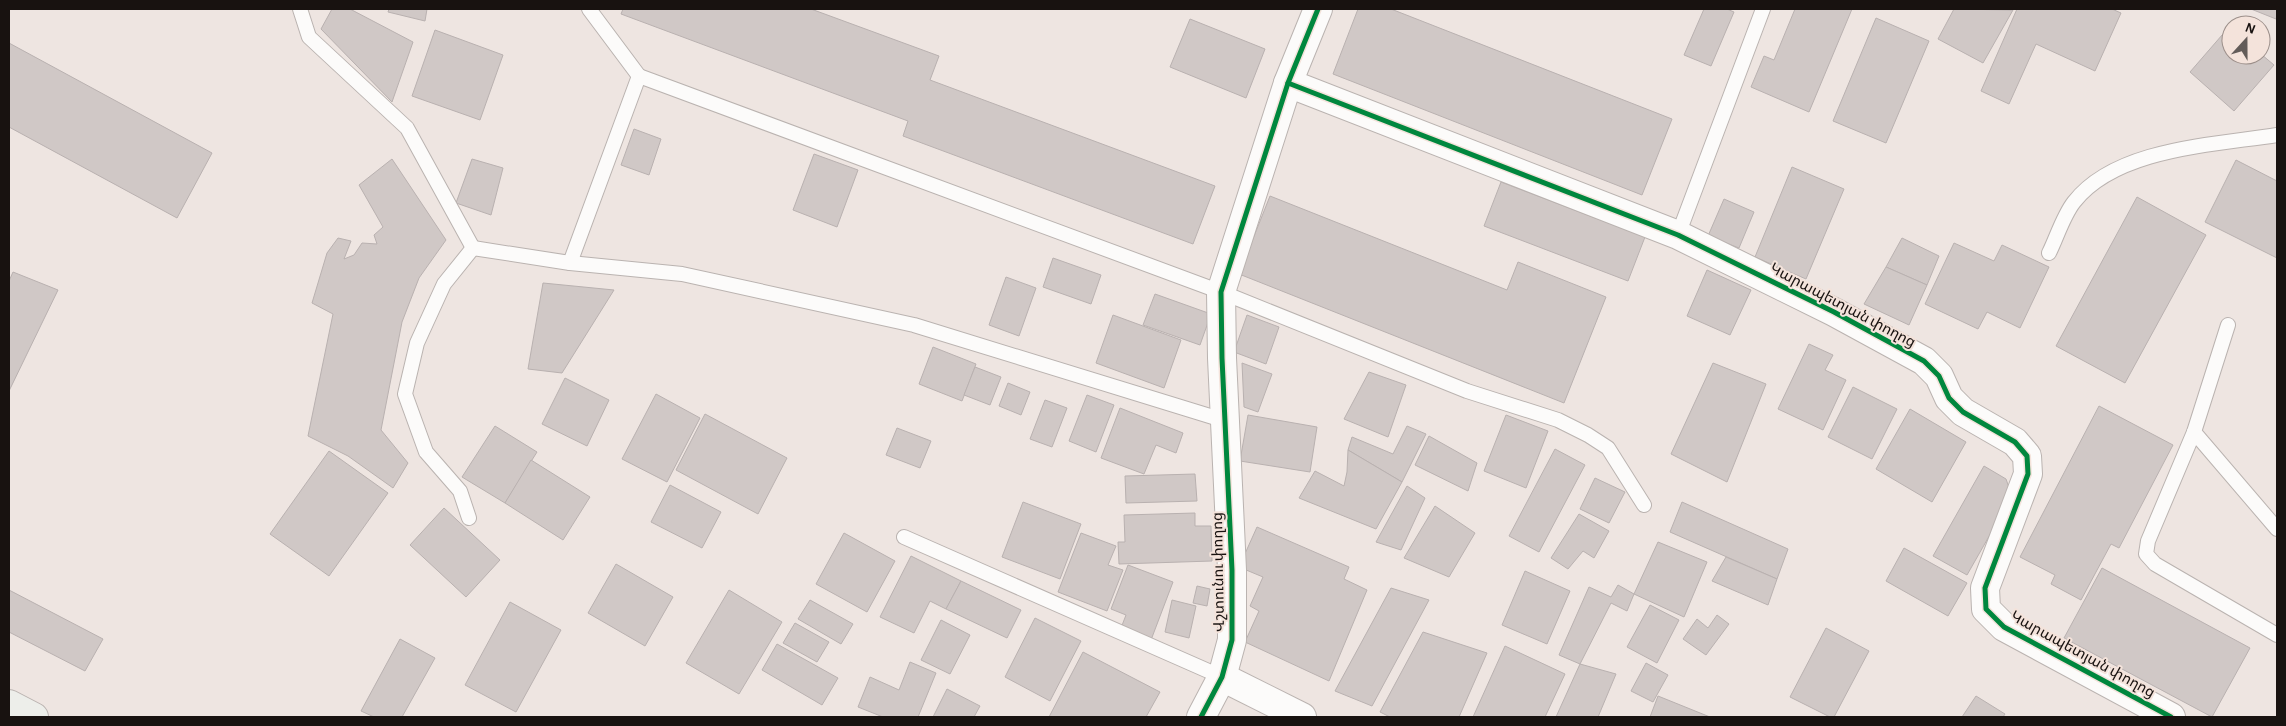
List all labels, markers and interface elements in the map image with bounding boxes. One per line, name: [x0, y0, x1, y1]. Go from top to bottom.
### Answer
north arrow: [2221, 15, 2271, 65]
text: N: [2243, 21, 2257, 37]
street label: Կարապետյան փողոց: [1767, 260, 1919, 351]
street label: Վշտունու փողոց: [1209, 512, 1228, 632]
street label: Կարապետյան փողոց: [2008, 608, 2158, 701]

